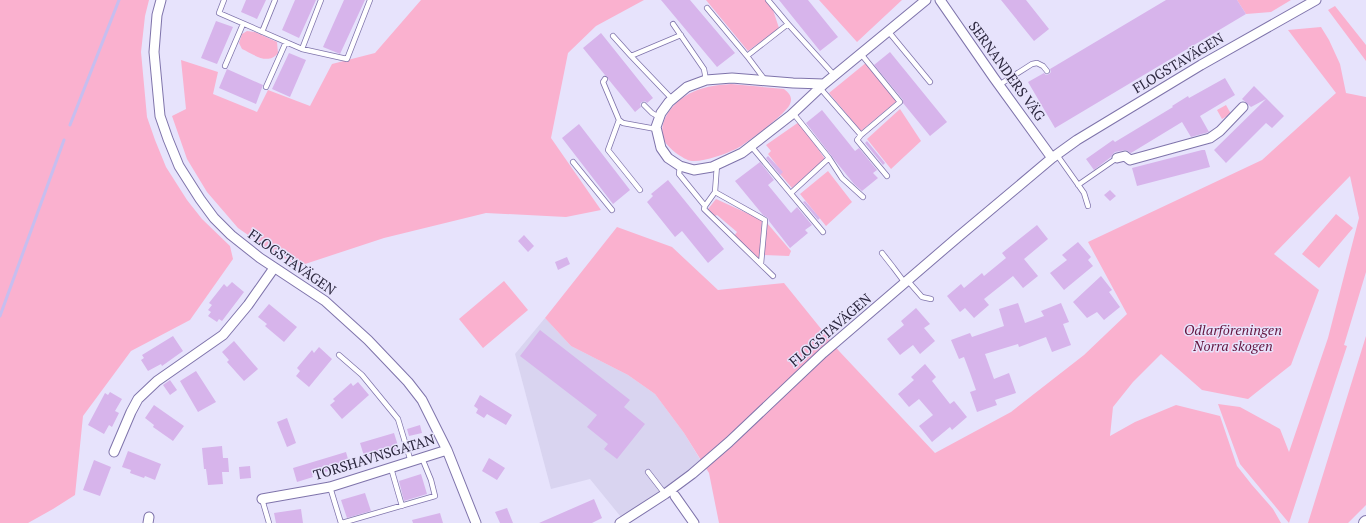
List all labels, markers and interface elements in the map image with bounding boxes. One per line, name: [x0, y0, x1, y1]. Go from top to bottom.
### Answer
street label: SERNANDERS VÄG: [965, 17, 1050, 125]
street label: FLOGSTAVÄGEN: [1129, 28, 1227, 97]
street label: FLOGSTAVÄGEN: [245, 224, 340, 299]
street label: FLOGSTAVÄGEN: [785, 289, 875, 371]
park label: Odlarföreningen Norra skogen: [1184, 320, 1282, 355]
street label: TORSHAVNSGATAN: [311, 429, 437, 484]

